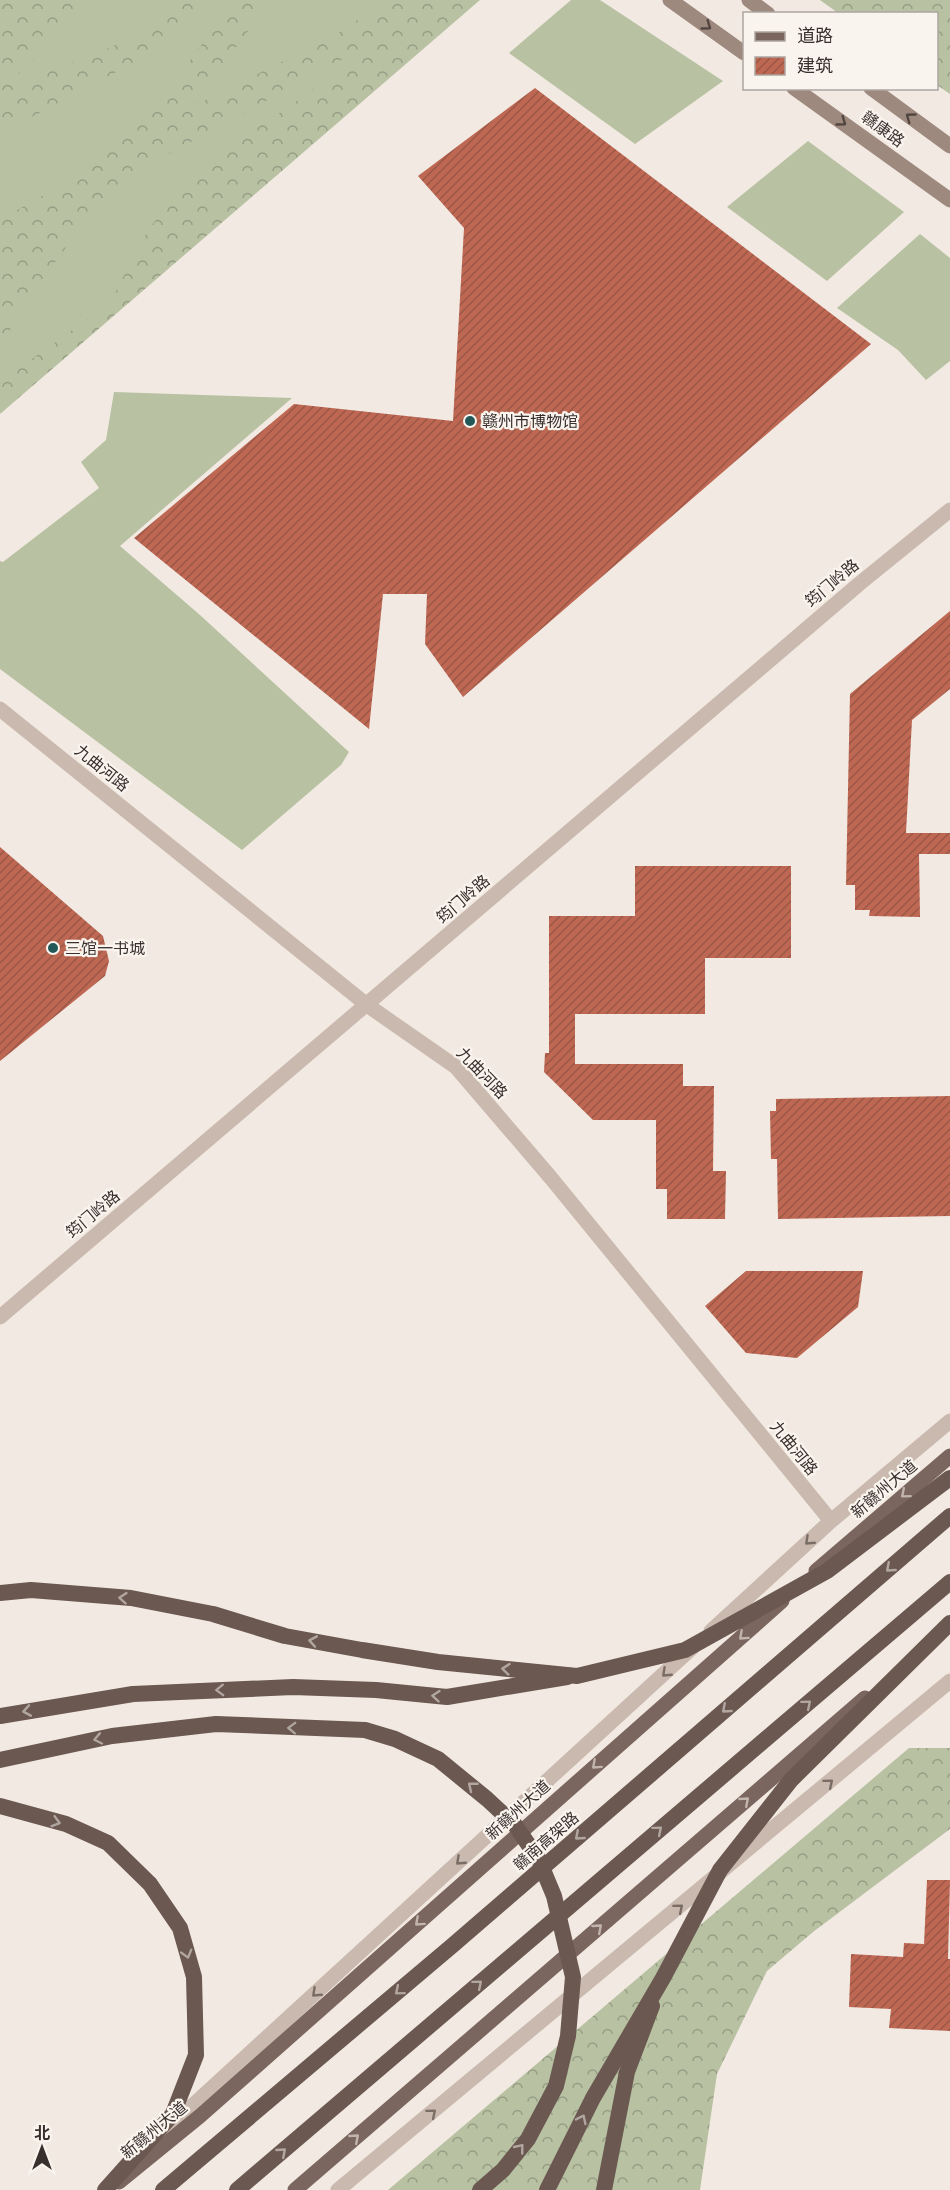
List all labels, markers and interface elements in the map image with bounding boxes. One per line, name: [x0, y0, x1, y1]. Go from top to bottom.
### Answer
legend: [743, 12, 938, 90]
one-way arrow: [701, 19, 712, 30]
text: 道路: [797, 25, 833, 46]
text: 建筑: [797, 55, 833, 76]
street label: 赣康路: [858, 107, 908, 151]
one-way arrow: [906, 113, 917, 124]
one-way arrow: [835, 115, 846, 126]
place label: 赣州市博物馆: [482, 412, 578, 431]
marker: 赣州市博物馆: [463, 414, 477, 428]
street label: 筠门岭路: [801, 555, 863, 611]
street label: 九曲河路: [71, 740, 133, 796]
street label: 筠门岭路: [433, 871, 493, 927]
place label: 三馆一书城: [65, 939, 145, 958]
marker: 三馆一书城: [46, 941, 60, 955]
street label: 九曲河路: [453, 1043, 511, 1103]
street label: 筠门岭路: [62, 1186, 124, 1242]
street label: 九曲河路: [766, 1417, 822, 1479]
street label: 新赣州大道: [847, 1456, 921, 1522]
one-way arrow: [901, 1487, 912, 1498]
one-way arrow: [806, 1534, 816, 1545]
one-way arrow: [886, 1560, 897, 1571]
one-way arrow: [118, 1592, 127, 1605]
one-way arrow: [739, 1629, 749, 1640]
one-way arrow: [308, 1635, 318, 1648]
one-way arrow: [501, 1663, 510, 1676]
one-way arrow: [662, 1665, 673, 1676]
one-way arrow: [216, 1684, 225, 1697]
one-way arrow: [431, 1690, 440, 1703]
one-way arrow: [800, 1700, 811, 1711]
one-way arrow: [723, 1702, 733, 1713]
one-way arrow: [22, 1704, 32, 1717]
one-way arrow: [288, 1721, 297, 1734]
one-way arrow: [94, 1732, 104, 1745]
one-way arrow: [593, 1758, 603, 1769]
street label: 新赣州大道: [482, 1776, 554, 1844]
one-way arrow: [822, 1779, 833, 1790]
one-way arrow: [468, 1783, 479, 1794]
one-way arrow: [739, 1797, 750, 1808]
street label: 赣南高架路: [510, 1808, 582, 1874]
one-way arrow: [51, 1815, 61, 1827]
one-way arrow: [651, 1826, 662, 1837]
one-way arrow: [575, 1829, 586, 1840]
one-way arrow: [456, 1854, 467, 1865]
one-way arrow: [672, 1904, 683, 1915]
one-way arrow: [415, 1915, 426, 1926]
one-way arrow: [591, 1924, 602, 1935]
one-way arrow: [180, 1949, 192, 1959]
one-way arrow: [471, 1980, 482, 1991]
one-way arrow: [395, 1984, 406, 1995]
one-way arrow: [313, 1986, 323, 1997]
street label: 新赣州大道: [117, 2097, 191, 2163]
one-way arrow: [425, 2110, 436, 2121]
one-way arrow: [575, 2114, 587, 2125]
north arrow: [12, 2118, 72, 2178]
text: 北: [34, 2124, 50, 2143]
one-way arrow: [348, 2134, 359, 2145]
one-way arrow: [513, 2144, 524, 2155]
one-way arrow: [275, 2148, 286, 2159]

